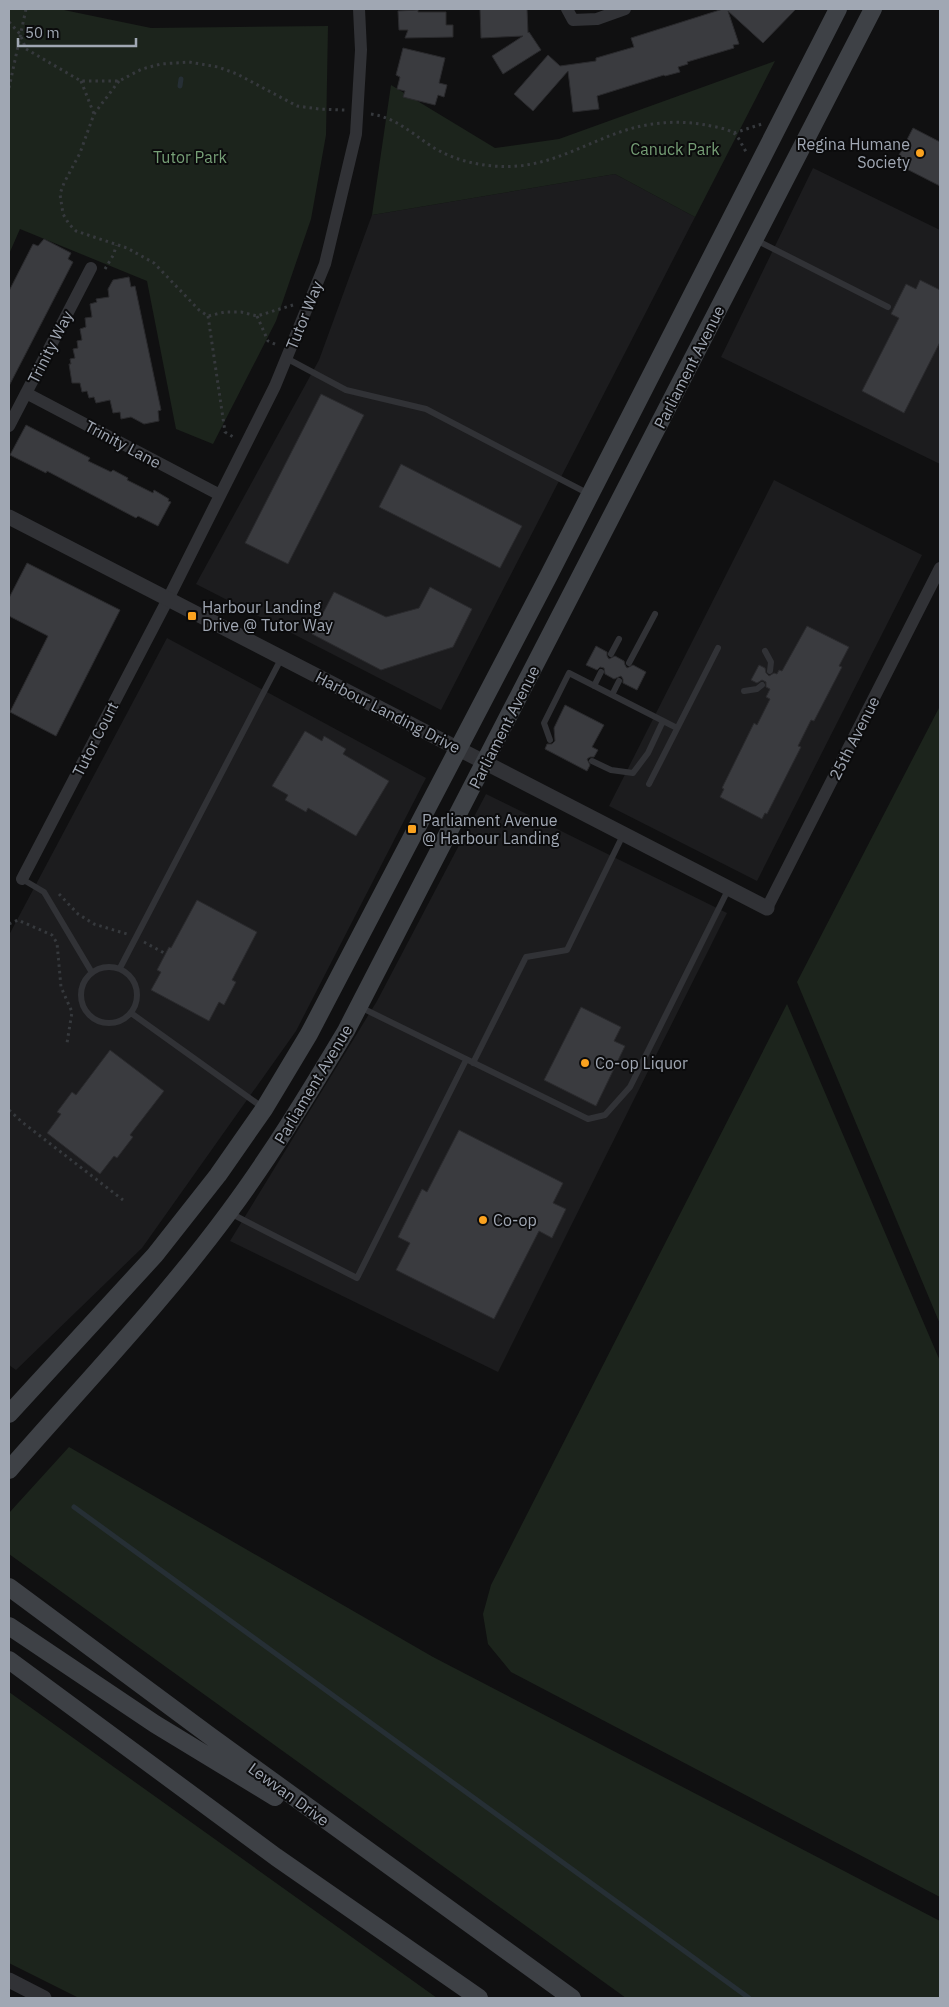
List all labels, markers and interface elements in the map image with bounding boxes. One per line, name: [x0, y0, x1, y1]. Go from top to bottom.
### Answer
scale bar: [18, 15, 135, 47]
text: 50 m: [25, 23, 60, 42]
place label: Regina Humane Society: [797, 134, 910, 172]
park label: Canuck Park: [630, 139, 720, 159]
park label: Tutor Park: [153, 147, 228, 167]
marker: Regina Humane Society: [914, 147, 926, 159]
street label: Tutor Way: [281, 278, 327, 352]
street label: Parliament Avenue: [649, 302, 729, 432]
street label: Trinity Way: [23, 307, 77, 387]
street label: Trinity Lane: [82, 416, 165, 472]
place label: Harbour Landing Drive @ Tutor Way: [202, 597, 333, 635]
marker: Harbour Landing Drive @ Tutor Way: [186, 610, 198, 622]
street label: Parliament Avenue: [464, 662, 544, 792]
street label: Harbour Landing Drive: [312, 667, 464, 757]
street label: 25th Avenue: [824, 693, 884, 783]
street label: Tutor Court: [68, 698, 122, 780]
place label: Parliament Avenue @ Harbour Landing: [422, 810, 560, 848]
marker: Parliament Avenue @ Harbour Landing: [406, 823, 418, 835]
street label: Parliament Avenue: [270, 1021, 357, 1147]
place label: Co-op Liquor: [595, 1053, 688, 1073]
marker: Co-op Liquor: [579, 1057, 591, 1069]
place label: Co-op: [493, 1210, 537, 1230]
marker: Co-op: [477, 1214, 489, 1226]
street label: Lewvan Drive: [245, 1758, 334, 1830]

